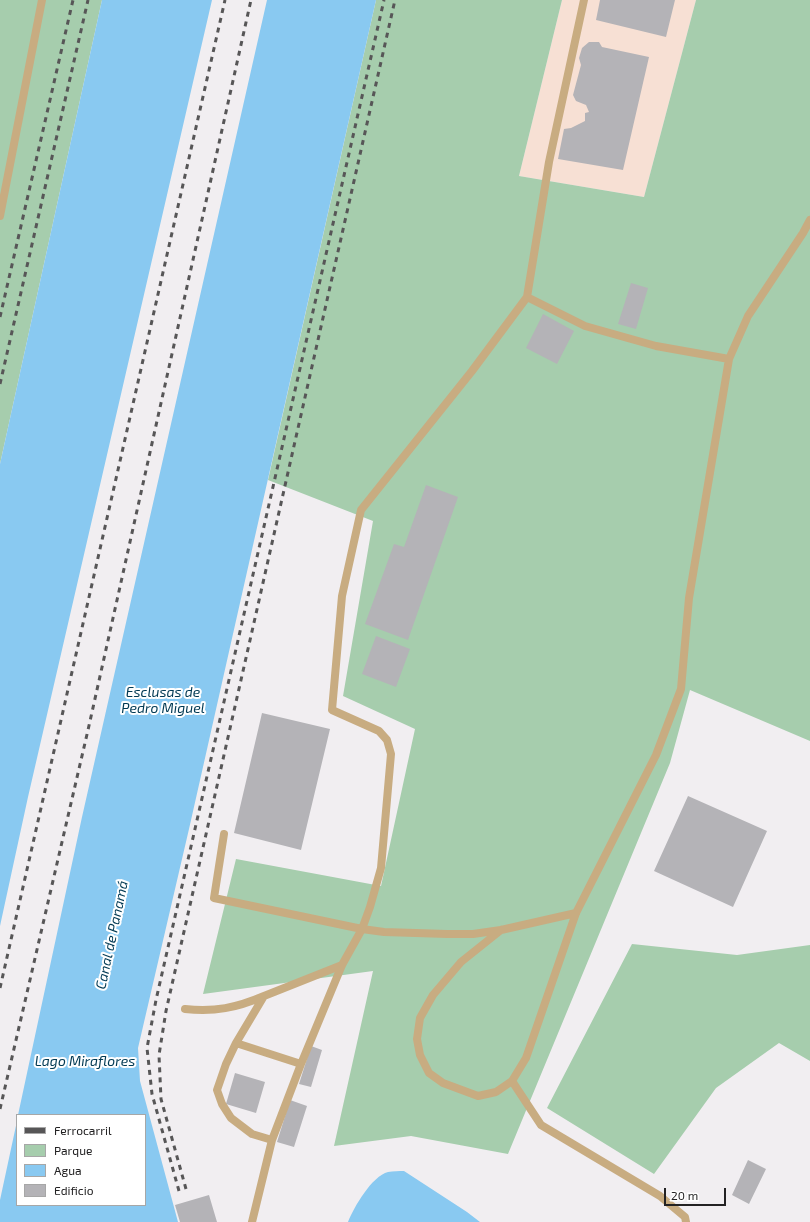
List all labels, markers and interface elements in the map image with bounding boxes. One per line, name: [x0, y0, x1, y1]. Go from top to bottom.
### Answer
water label: Esclusas de Pedro Miguel: [121, 684, 205, 716]
water label: Canal de Panamá: [92, 879, 132, 991]
water label: Lago Miraflores: [35, 1053, 135, 1069]
legend: [16, 1114, 146, 1206]
text: Ferrocarril: [54, 1123, 112, 1137]
text: Parque: [54, 1143, 92, 1157]
text: Agua: [54, 1163, 82, 1177]
scale bar: [666, 1180, 728, 1206]
text: Edificio: [54, 1183, 94, 1197]
text: 20 m: [671, 1188, 698, 1202]

